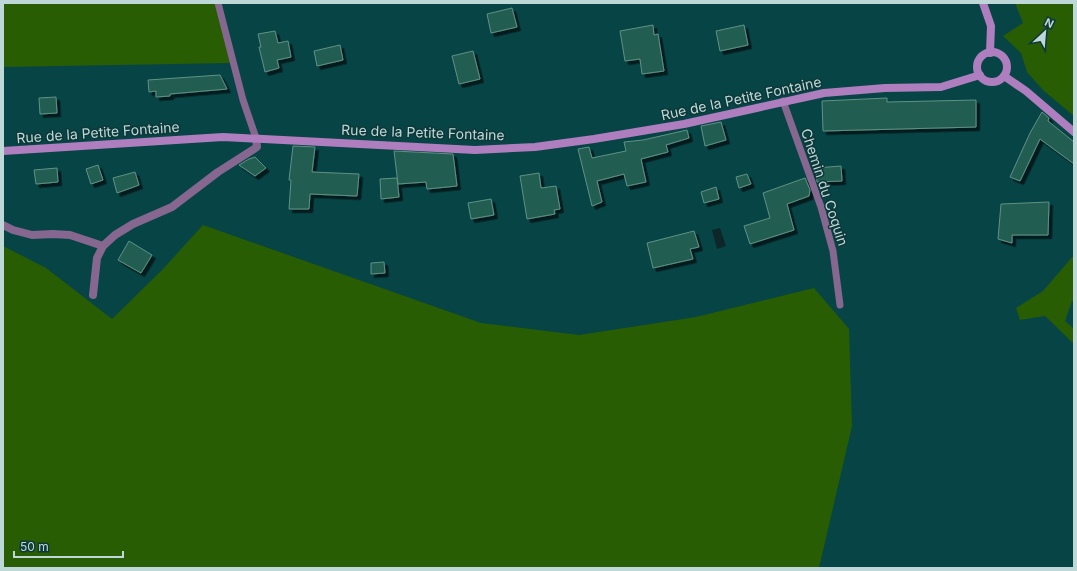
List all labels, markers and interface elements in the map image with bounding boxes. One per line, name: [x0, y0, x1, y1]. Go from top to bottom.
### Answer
north arrow: [1025, 12, 1065, 52]
text: N: [1043, 15, 1056, 31]
street label: Rue de la Petite Fontaine: [659, 73, 823, 123]
street label: Rue de la Petite Fontaine: [16, 118, 180, 146]
street label: Rue de la Petite Fontaine: [341, 121, 505, 143]
street label: Chemin du Coquin: [798, 126, 852, 248]
scale bar: [14, 533, 123, 559]
text: 50 m: [20, 539, 49, 554]

